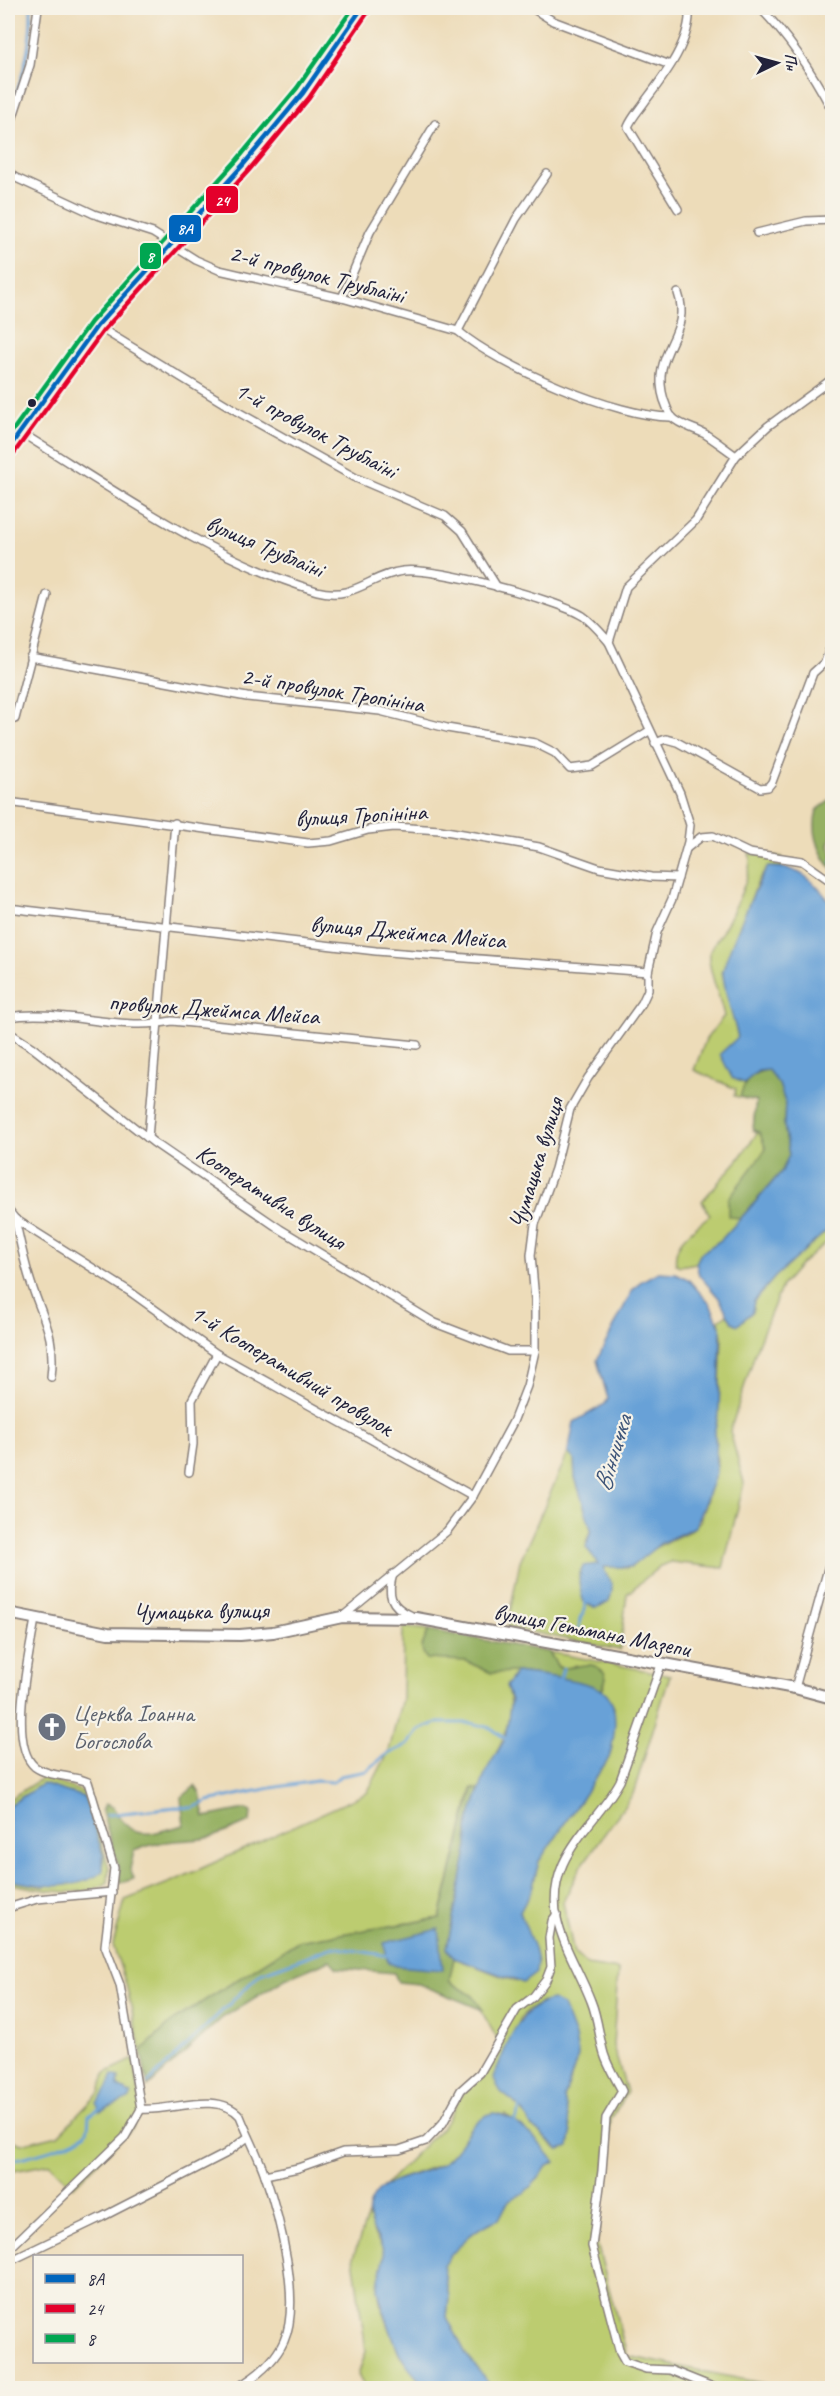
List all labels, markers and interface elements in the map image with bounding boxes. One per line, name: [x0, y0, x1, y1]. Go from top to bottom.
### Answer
north arrow: [747, 33, 807, 93]
text: Пн: [780, 53, 802, 72]
line badge: 24: [205, 185, 239, 214]
text: 24: [215, 191, 231, 211]
line badge: 8А: [168, 214, 202, 243]
text: 8А: [177, 219, 195, 239]
street label: 2-й провулок Трублаїні: [226, 238, 410, 311]
line badge: 8: [139, 242, 162, 270]
text: 8: [146, 247, 155, 267]
street label: 1-й провулок Трублаїні: [230, 375, 404, 487]
unlabelled marker: [26, 397, 38, 409]
street label: вулиця Трублаїні: [202, 508, 331, 585]
street label: 2-й провулок Тропініна: [240, 661, 428, 719]
street label: вулиця Тропініна: [294, 796, 429, 833]
street label: вулиця Джеймса Мейса: [309, 909, 508, 956]
street label: провулок Джеймса Мейса: [108, 987, 322, 1031]
street label: Чумацька вулиця: [502, 1092, 571, 1232]
street label: Кооперативна вулиця: [191, 1138, 353, 1257]
street label: 1-й Кооперативний провулок: [185, 1298, 401, 1444]
water label: Вінничка: [585, 1409, 640, 1495]
street label: Чумацька вулиця: [133, 1595, 271, 1627]
street label: вулиця Гетьмана Мазепи: [492, 1596, 695, 1664]
place label: Церква Іоанна Богослова: [73, 1698, 196, 1756]
church icon: Церква Іоанна Богослова: [36, 1711, 68, 1743]
legend: [33, 2255, 243, 2363]
text: 8А: [87, 2268, 105, 2290]
text: 24: [87, 2298, 105, 2320]
text: 8: [87, 2328, 97, 2350]

